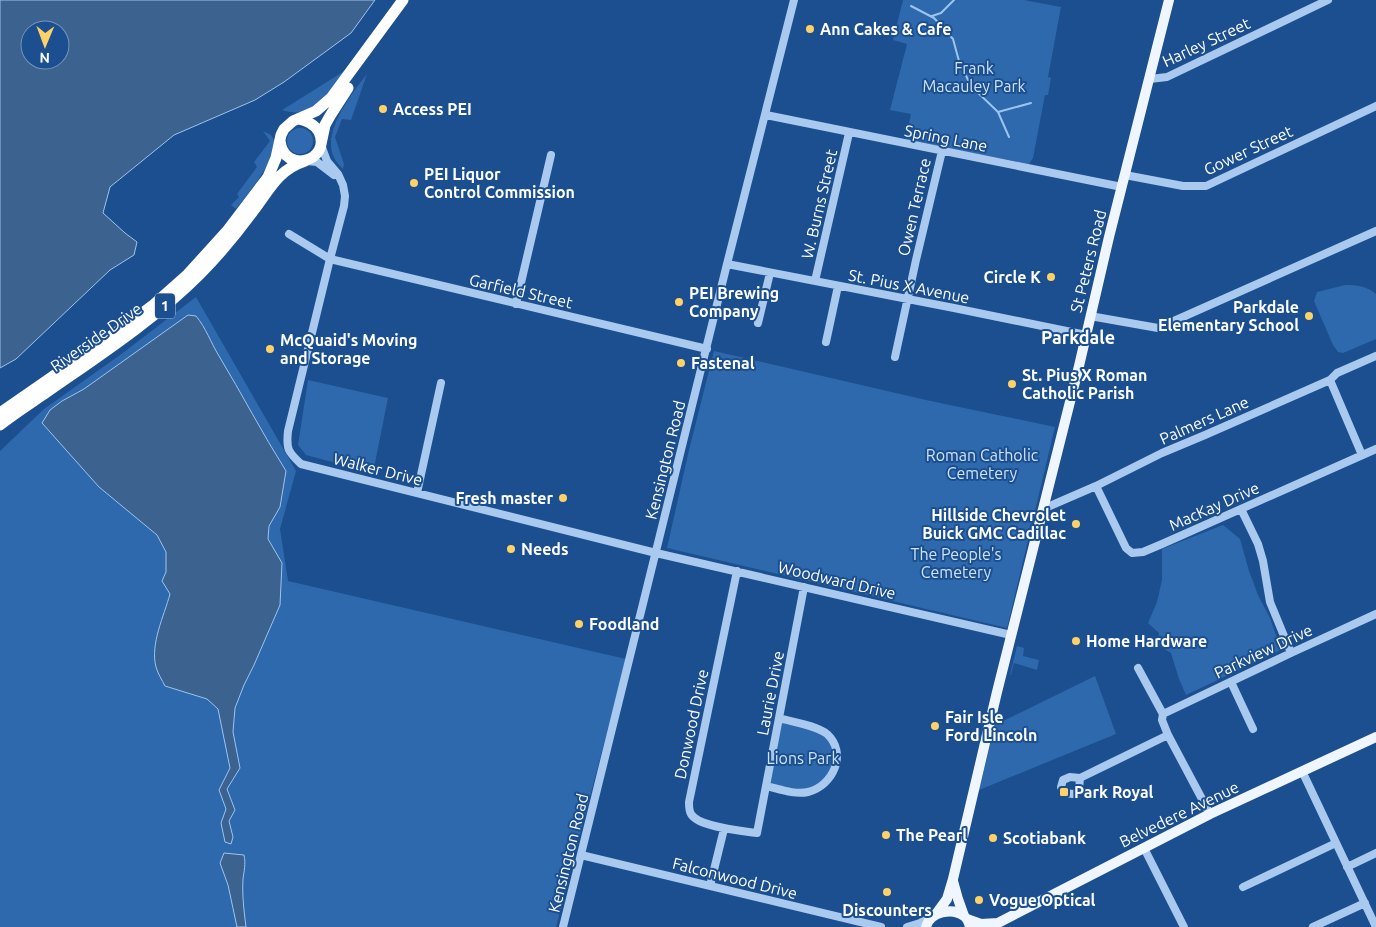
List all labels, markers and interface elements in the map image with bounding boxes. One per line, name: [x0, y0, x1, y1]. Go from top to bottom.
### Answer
street label: Harley Street: [1159, 14, 1253, 70]
north arrow: [20, 20, 70, 70]
place label: Ann Cakes & Cafe: [820, 20, 951, 38]
marker: Ann Cakes & Cafe: [804, 23, 816, 35]
text: N: [39, 50, 50, 66]
park label: Frank Macauley Park: [922, 59, 1026, 95]
place label: Access PEI: [393, 100, 472, 118]
marker: Access PEI: [377, 103, 389, 115]
street label: Spring Lane: [903, 121, 989, 155]
street label: Gower Street: [1201, 121, 1296, 178]
street label: W. Burns Street: [798, 147, 840, 260]
street label: Owen Terrace: [894, 156, 934, 258]
place label: PEI Liquor Control Commission: [424, 165, 575, 201]
marker: PEI Liquor Control Commission: [408, 177, 420, 189]
street label: St Peters Road: [1067, 208, 1109, 314]
street label: St. Pius X Avenue: [847, 265, 971, 307]
place label: Circle K: [984, 268, 1041, 286]
street label: Garfield Street: [468, 270, 575, 312]
marker: Circle K: [1045, 271, 1057, 283]
place label: PEI Brewing Company: [689, 284, 779, 320]
road number: 1: [155, 294, 175, 318]
marker: PEI Brewing Company: [673, 296, 685, 308]
place label: Parkdale Elementary School: [1158, 298, 1299, 334]
street label: Riverside Drive: [47, 299, 145, 375]
marker: Parkdale Elementary School: [1303, 310, 1315, 322]
district label: Parkdale: [1041, 327, 1115, 347]
place label: McQuaid's Moving and Storage: [280, 331, 418, 367]
marker: McQuaid's Moving and Storage: [264, 343, 276, 355]
place label: Fastenal: [691, 354, 755, 372]
marker: Fastenal: [675, 357, 687, 369]
place label: St. Pius X Roman Catholic Parish: [1022, 366, 1147, 402]
marker: St. Pius X Roman Catholic Parish: [1006, 378, 1018, 390]
street label: Palmers Lane: [1157, 392, 1251, 448]
street label: Kensington Road: [642, 399, 688, 521]
park label: Roman Catholic Cemetery: [926, 446, 1039, 482]
street label: Walker Drive: [332, 449, 424, 489]
street label: MacKay Drive: [1166, 478, 1262, 534]
place label: Fresh master: [455, 489, 553, 507]
marker: Fresh master: [557, 492, 569, 504]
place label: Hillside Chevrolet Buick GMC Cadillac: [922, 506, 1066, 542]
marker: Hillside Chevrolet Buick GMC Cadillac: [1070, 518, 1082, 530]
place label: Needs: [521, 540, 569, 558]
marker: Needs: [505, 543, 517, 555]
park label: The People's Cemetery: [911, 545, 1002, 581]
street label: Woodward Drive: [776, 558, 898, 602]
place label: Foodland: [589, 615, 659, 633]
marker: Foodland: [573, 618, 585, 630]
street label: Parkview Drive: [1211, 620, 1315, 682]
place label: Home Hardware: [1086, 632, 1207, 650]
marker: Home Hardware: [1070, 635, 1082, 647]
street label: Laurie Drive: [753, 649, 787, 737]
street label: Donwood Drive: [671, 667, 711, 781]
place label: Fair Isle Ford Lincoln: [945, 708, 1037, 744]
marker: Fair Isle Ford Lincoln: [929, 720, 941, 732]
park label: Lions Park: [767, 749, 839, 767]
street label: Belvedere Avenue: [1116, 777, 1242, 851]
place label: Park Royal: [1074, 783, 1154, 801]
marker: Park Royal: [1058, 786, 1070, 798]
street label: Kensington Road: [545, 792, 591, 914]
place label: The Pearl: [896, 826, 967, 844]
marker: The Pearl: [880, 829, 892, 841]
place label: Scotiabank: [1003, 829, 1086, 847]
marker: Scotiabank: [987, 832, 999, 844]
street label: Falconwood Drive: [671, 854, 799, 902]
marker: Discounters: [881, 886, 893, 898]
place label: Vogue Optical: [989, 891, 1096, 909]
marker: Vogue Optical: [973, 894, 985, 906]
place label: Discounters: [842, 901, 932, 919]

